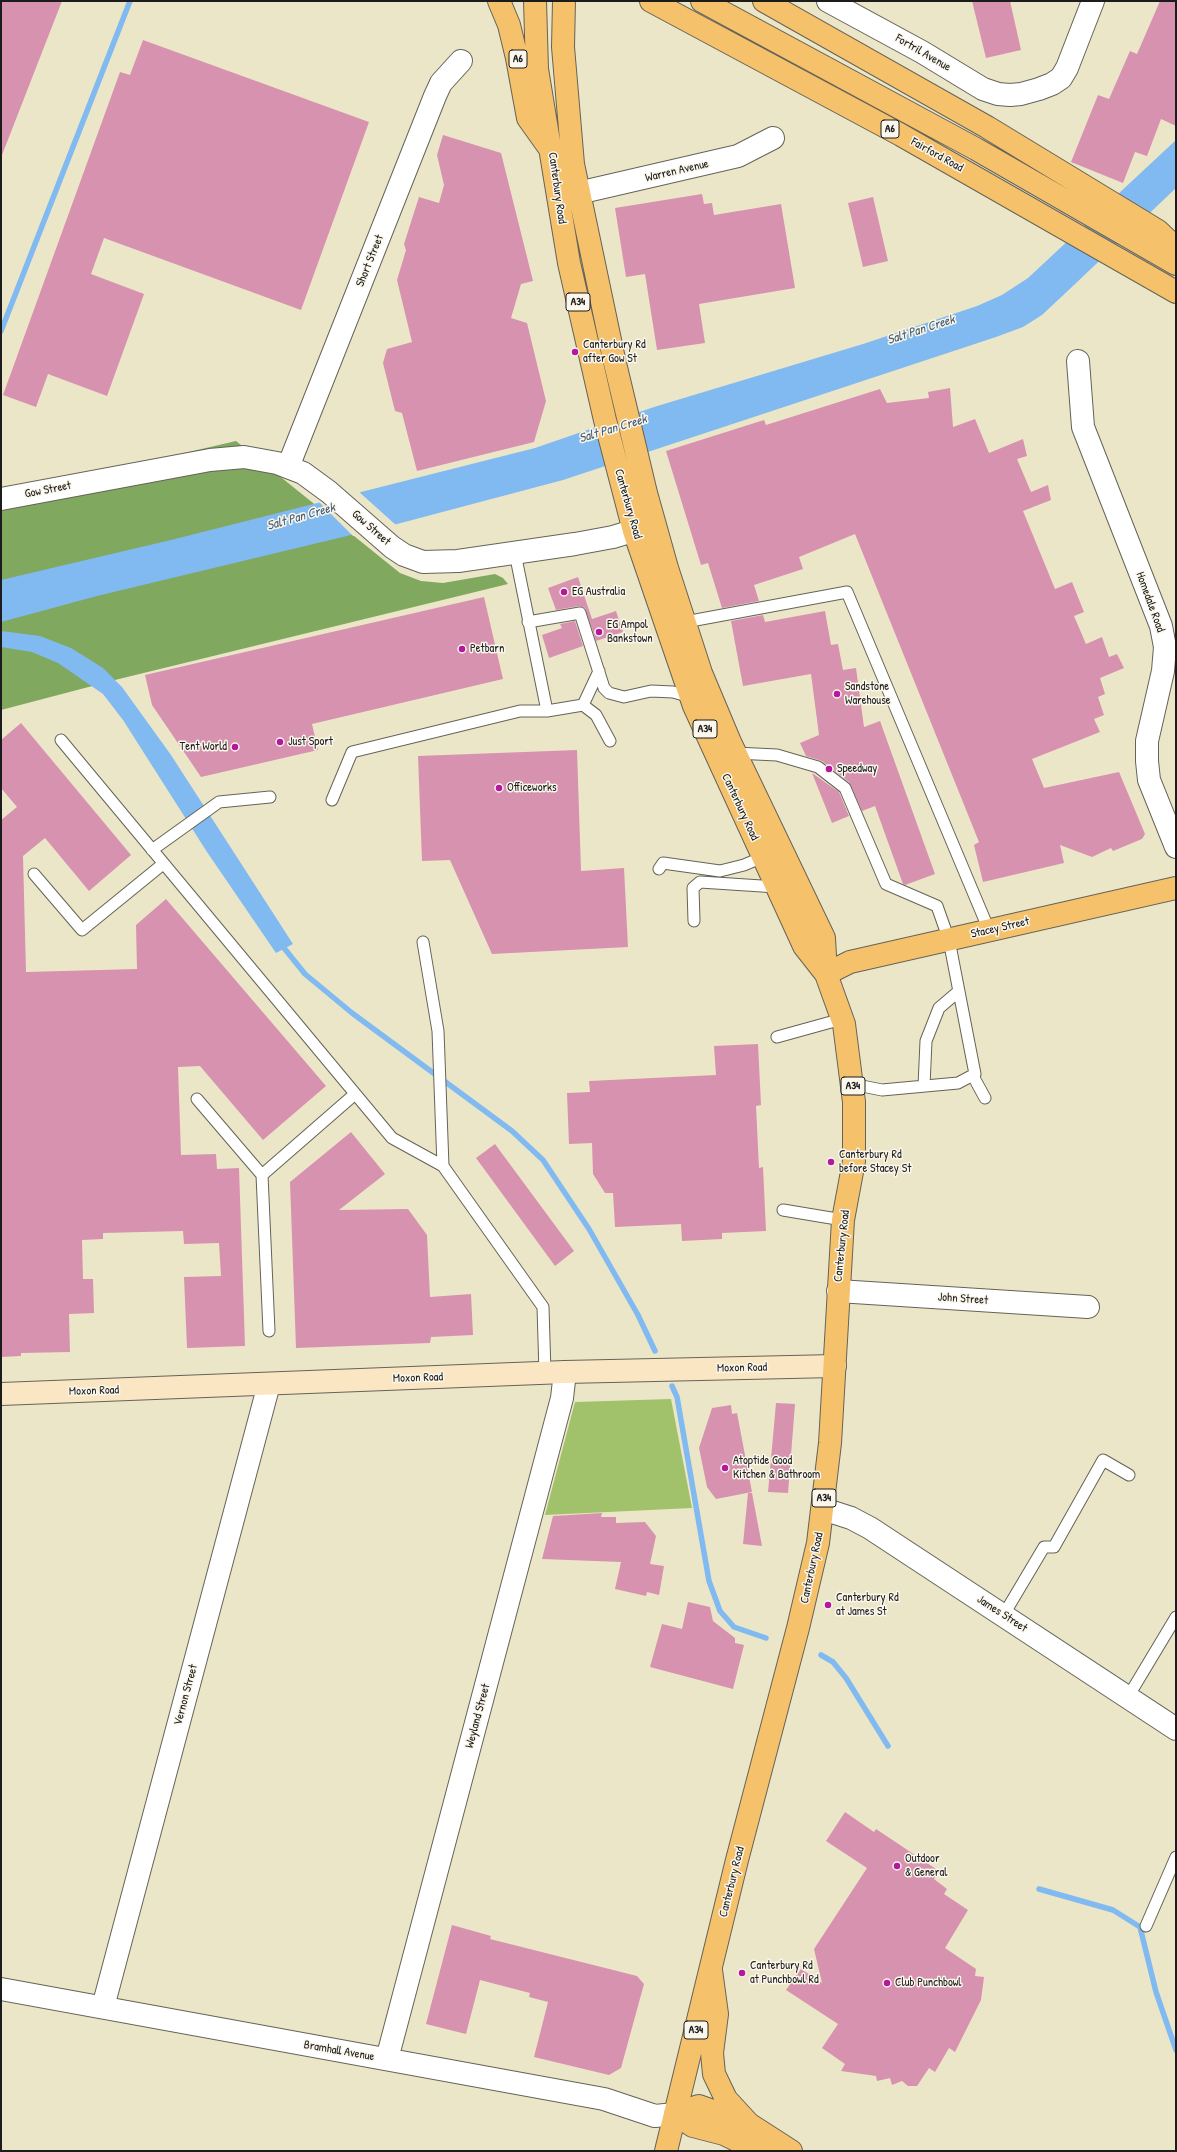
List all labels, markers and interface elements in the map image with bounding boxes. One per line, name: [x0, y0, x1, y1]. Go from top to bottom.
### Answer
street label: Fortril Avenue: [893, 31, 953, 75]
road number: A6: [509, 50, 527, 68]
road number: A6: [881, 120, 899, 138]
street label: Fairford Road: [908, 135, 966, 175]
street label: Canterbury Road: [545, 151, 569, 225]
street label: Warren Avenue: [644, 157, 710, 185]
street label: Short Street: [353, 233, 387, 289]
road number: A34: [566, 293, 590, 311]
water label: Salt Pan Creek: [885, 312, 957, 348]
place label: Canterbury Rd after Gow St: [583, 338, 646, 366]
marker: Canterbury Rd after Gow St: [570, 347, 580, 357]
water label: Salt Pan Creek: [577, 411, 649, 447]
street label: Canterbury Road: [611, 467, 645, 541]
street label: Gow Street: [24, 478, 72, 502]
water label: Salt Pan Creek: [265, 500, 337, 534]
street label: Gow Street: [349, 507, 393, 549]
street label: Homedale Road: [1132, 570, 1168, 634]
place label: EG Australia: [572, 585, 625, 599]
marker: EG Australia: [559, 587, 569, 597]
place label: EG Ampol Bankstown: [607, 618, 653, 646]
marker: EG Ampol Bankstown: [594, 627, 604, 637]
place label: Petbarn: [470, 642, 504, 656]
marker: Petbarn: [457, 644, 467, 654]
place label: Sandstone Warehouse: [845, 680, 891, 708]
marker: Sandstone Warehouse: [832, 689, 842, 699]
road number: A34: [693, 720, 717, 738]
place label: Just Sport: [288, 735, 333, 749]
marker: Just Sport: [275, 737, 285, 747]
place label: Tent World: [180, 740, 227, 754]
marker: Tent World: [230, 742, 240, 752]
place label: Speedway: [837, 762, 877, 776]
marker: Speedway: [824, 764, 834, 774]
street label: Canterbury Road: [718, 771, 762, 843]
place label: Officeworks: [507, 781, 557, 795]
marker: Officeworks: [494, 783, 504, 793]
street label: Stacey Street: [969, 914, 1031, 942]
road number: A34: [841, 1077, 865, 1095]
place label: Canterbury Rd before Stacey St: [839, 1148, 911, 1176]
marker: Canterbury Rd before Stacey St: [826, 1157, 836, 1167]
street label: Canterbury Road: [831, 1209, 853, 1283]
street label: John Street: [937, 1290, 989, 1308]
street label: Moxon Road: [717, 1360, 767, 1376]
street label: Moxon Road: [393, 1370, 443, 1386]
street label: Moxon Road: [69, 1383, 119, 1399]
place label: Atoptide Good Kitchen & Bathroom: [733, 1454, 820, 1482]
marker: Atoptide Good Kitchen & Bathroom: [720, 1463, 730, 1473]
road number: A34: [812, 1489, 836, 1507]
street label: Canterbury Road: [797, 1531, 827, 1605]
place label: Canterbury Rd at James St: [836, 1591, 899, 1619]
street label: James Street: [974, 1592, 1030, 1636]
marker: Canterbury Rd at James St: [823, 1600, 833, 1610]
street label: Vernon Street: [171, 1663, 201, 1727]
street label: Weyland Street: [463, 1682, 493, 1750]
street label: Canterbury Road: [716, 1845, 748, 1919]
place label: Outdoor & General: [905, 1852, 947, 1880]
marker: Outdoor & General: [892, 1861, 902, 1871]
place label: Canterbury Rd at Punchbowl Rd: [750, 1959, 819, 1987]
marker: Canterbury Rd at Punchbowl Rd: [737, 1968, 747, 1978]
place label: Club Punchbowl: [895, 1976, 961, 1990]
marker: Club Punchbowl: [882, 1978, 892, 1988]
road number: A34: [684, 2021, 708, 2039]
street label: Bramhall Avenue: [302, 2038, 376, 2064]

